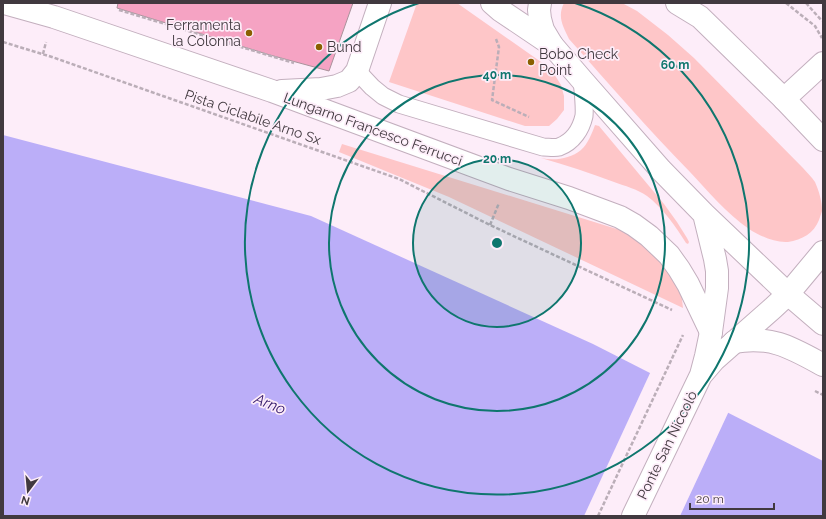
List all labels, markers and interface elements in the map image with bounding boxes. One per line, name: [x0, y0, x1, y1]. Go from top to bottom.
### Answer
place label: Ferramenta la Colonna: [166, 17, 241, 49]
marker: Ferramenta la Colonna: [244, 28, 254, 38]
place label: Bund: [327, 39, 362, 55]
marker: Bund: [314, 42, 324, 52]
place label: Bobo Check Point: [539, 46, 619, 78]
marker: Bobo Check Point: [526, 57, 536, 67]
text: 60 m: [661, 58, 689, 72]
text: 40 m: [483, 68, 511, 82]
street label: Pista Ciclabile Arno Sx: [183, 86, 323, 148]
street label: Lungarno Francesco Ferrucci: [282, 89, 464, 169]
text: 20 m: [483, 152, 511, 166]
centre of rings: [490, 236, 504, 250]
street label: Ponte San Niccolò: [634, 388, 700, 502]
water label: Arno: [251, 389, 288, 418]
north arrow: [8, 471, 48, 511]
scale bar: [690, 485, 774, 511]
text: 20 m: [696, 492, 724, 506]
text: N: [20, 493, 31, 508]

